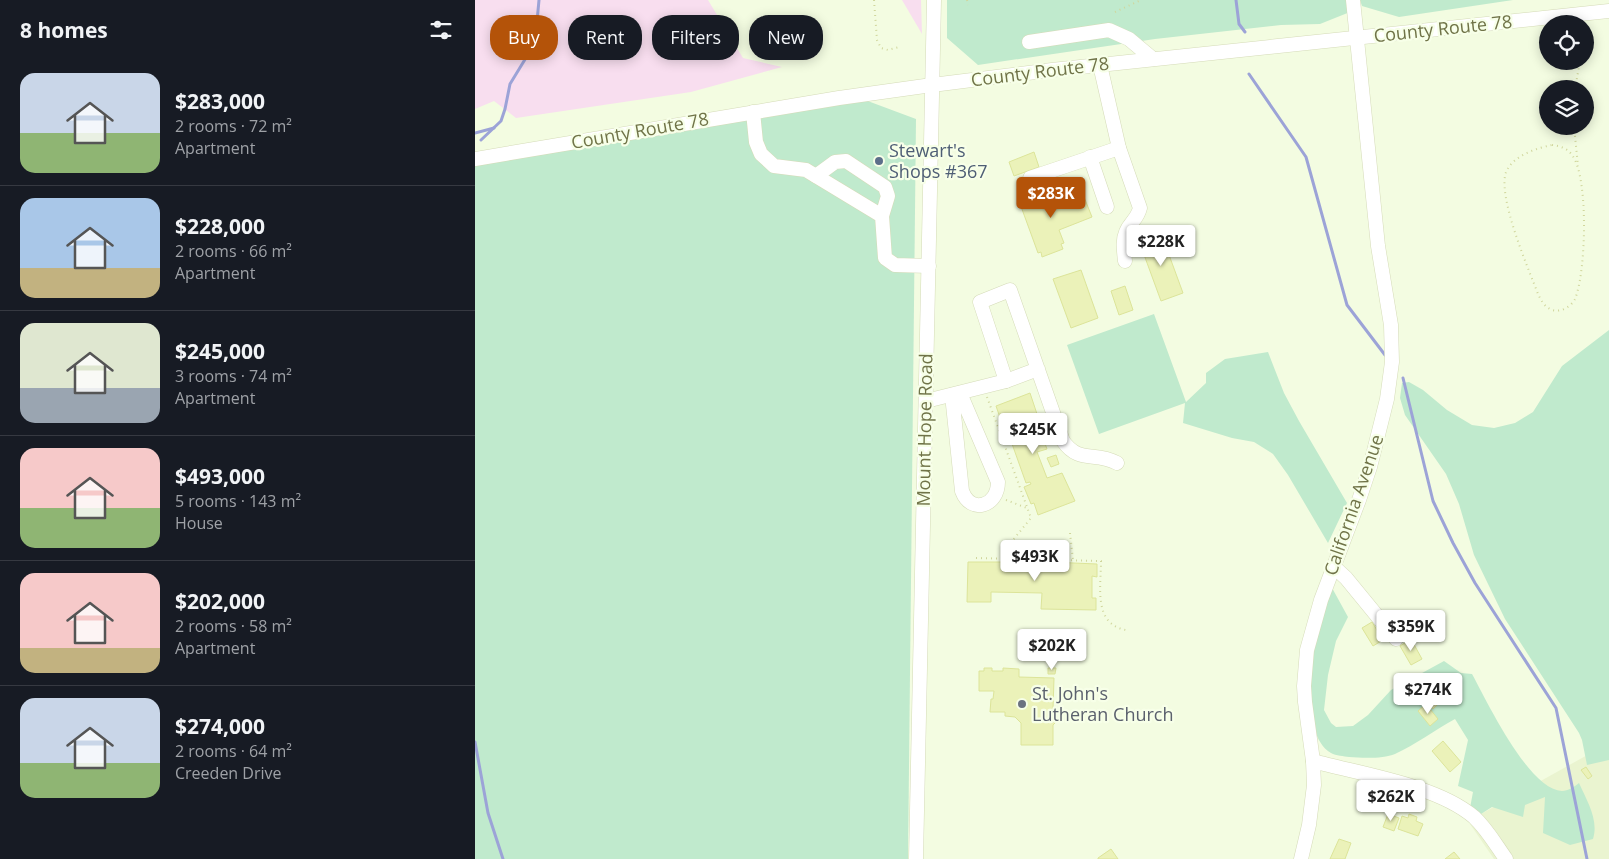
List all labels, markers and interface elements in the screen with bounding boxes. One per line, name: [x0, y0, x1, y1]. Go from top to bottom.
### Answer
street label: County Route 78: [1372, 9, 1513, 47]
chip: Buy: [490, 15, 558, 60]
chip: Rent: [568, 15, 642, 60]
chip: Filters: [652, 15, 739, 60]
chip: New: [749, 15, 823, 60]
map controls: [1539, 15, 1594, 135]
button: locate: [1539, 15, 1594, 70]
text: 8 homes: [20, 16, 108, 44]
icon: filters: [427, 16, 455, 44]
street label: County Route 78: [969, 51, 1110, 91]
button: layers: [1539, 80, 1594, 135]
text: $283,000: [175, 87, 265, 115]
icon: home: [60, 93, 120, 153]
street label: County Route 78: [569, 106, 710, 154]
text: 2 rooms · 72 m²: [175, 115, 292, 137]
text: Apartment: [175, 137, 255, 159]
place label: Stewart's Shops #367: [889, 138, 988, 183]
marker: Stewart's Shops #367: [873, 155, 885, 167]
pin: $283K: [1016, 176, 1086, 219]
text: $283K: [1027, 182, 1075, 204]
text: $228,000: [175, 212, 265, 240]
icon: home: [60, 218, 120, 278]
pin: $228K: [1126, 224, 1196, 267]
text: $228K: [1137, 230, 1185, 252]
text: 2 rooms · 66 m²: [175, 240, 292, 262]
text: Apartment: [175, 262, 255, 284]
text: $245,000: [175, 337, 265, 365]
icon: home: [60, 343, 120, 403]
street label: Mount Hope Road: [911, 353, 937, 507]
text: 3 rooms · 74 m²: [175, 365, 292, 387]
text: Apartment: [175, 387, 255, 409]
pin: $245K: [998, 412, 1068, 455]
text: $245K: [1009, 418, 1057, 440]
street label: California Avenue: [1318, 431, 1388, 578]
text: $493,000: [175, 462, 265, 490]
icon: home: [60, 468, 120, 528]
text: 5 rooms · 143 m²: [175, 490, 301, 512]
text: House: [175, 512, 223, 534]
pin: $493K: [1000, 540, 1070, 582]
text: $493K: [1011, 545, 1059, 567]
text: $202,000: [175, 587, 265, 615]
icon: home: [60, 593, 120, 653]
pin: $359K: [1376, 610, 1446, 652]
text: 2 rooms · 58 m²: [175, 615, 292, 637]
text: $359K: [1387, 615, 1435, 637]
pin: $202K: [1017, 628, 1087, 671]
text: $202K: [1028, 634, 1076, 656]
text: Apartment: [175, 637, 255, 659]
pin: $274K: [1393, 672, 1463, 715]
text: $274K: [1404, 678, 1452, 700]
place label: St. John's Lutheran Church: [1032, 681, 1174, 726]
marker: St. John's Lutheran Church: [1016, 698, 1028, 710]
text: $274,000: [175, 712, 265, 740]
icon: home: [60, 718, 120, 778]
text: 2 rooms · 64 m²: [175, 740, 292, 762]
text: Creeden Drive: [175, 762, 282, 784]
pin: $262K: [1356, 780, 1426, 822]
text: $262K: [1367, 785, 1415, 807]

